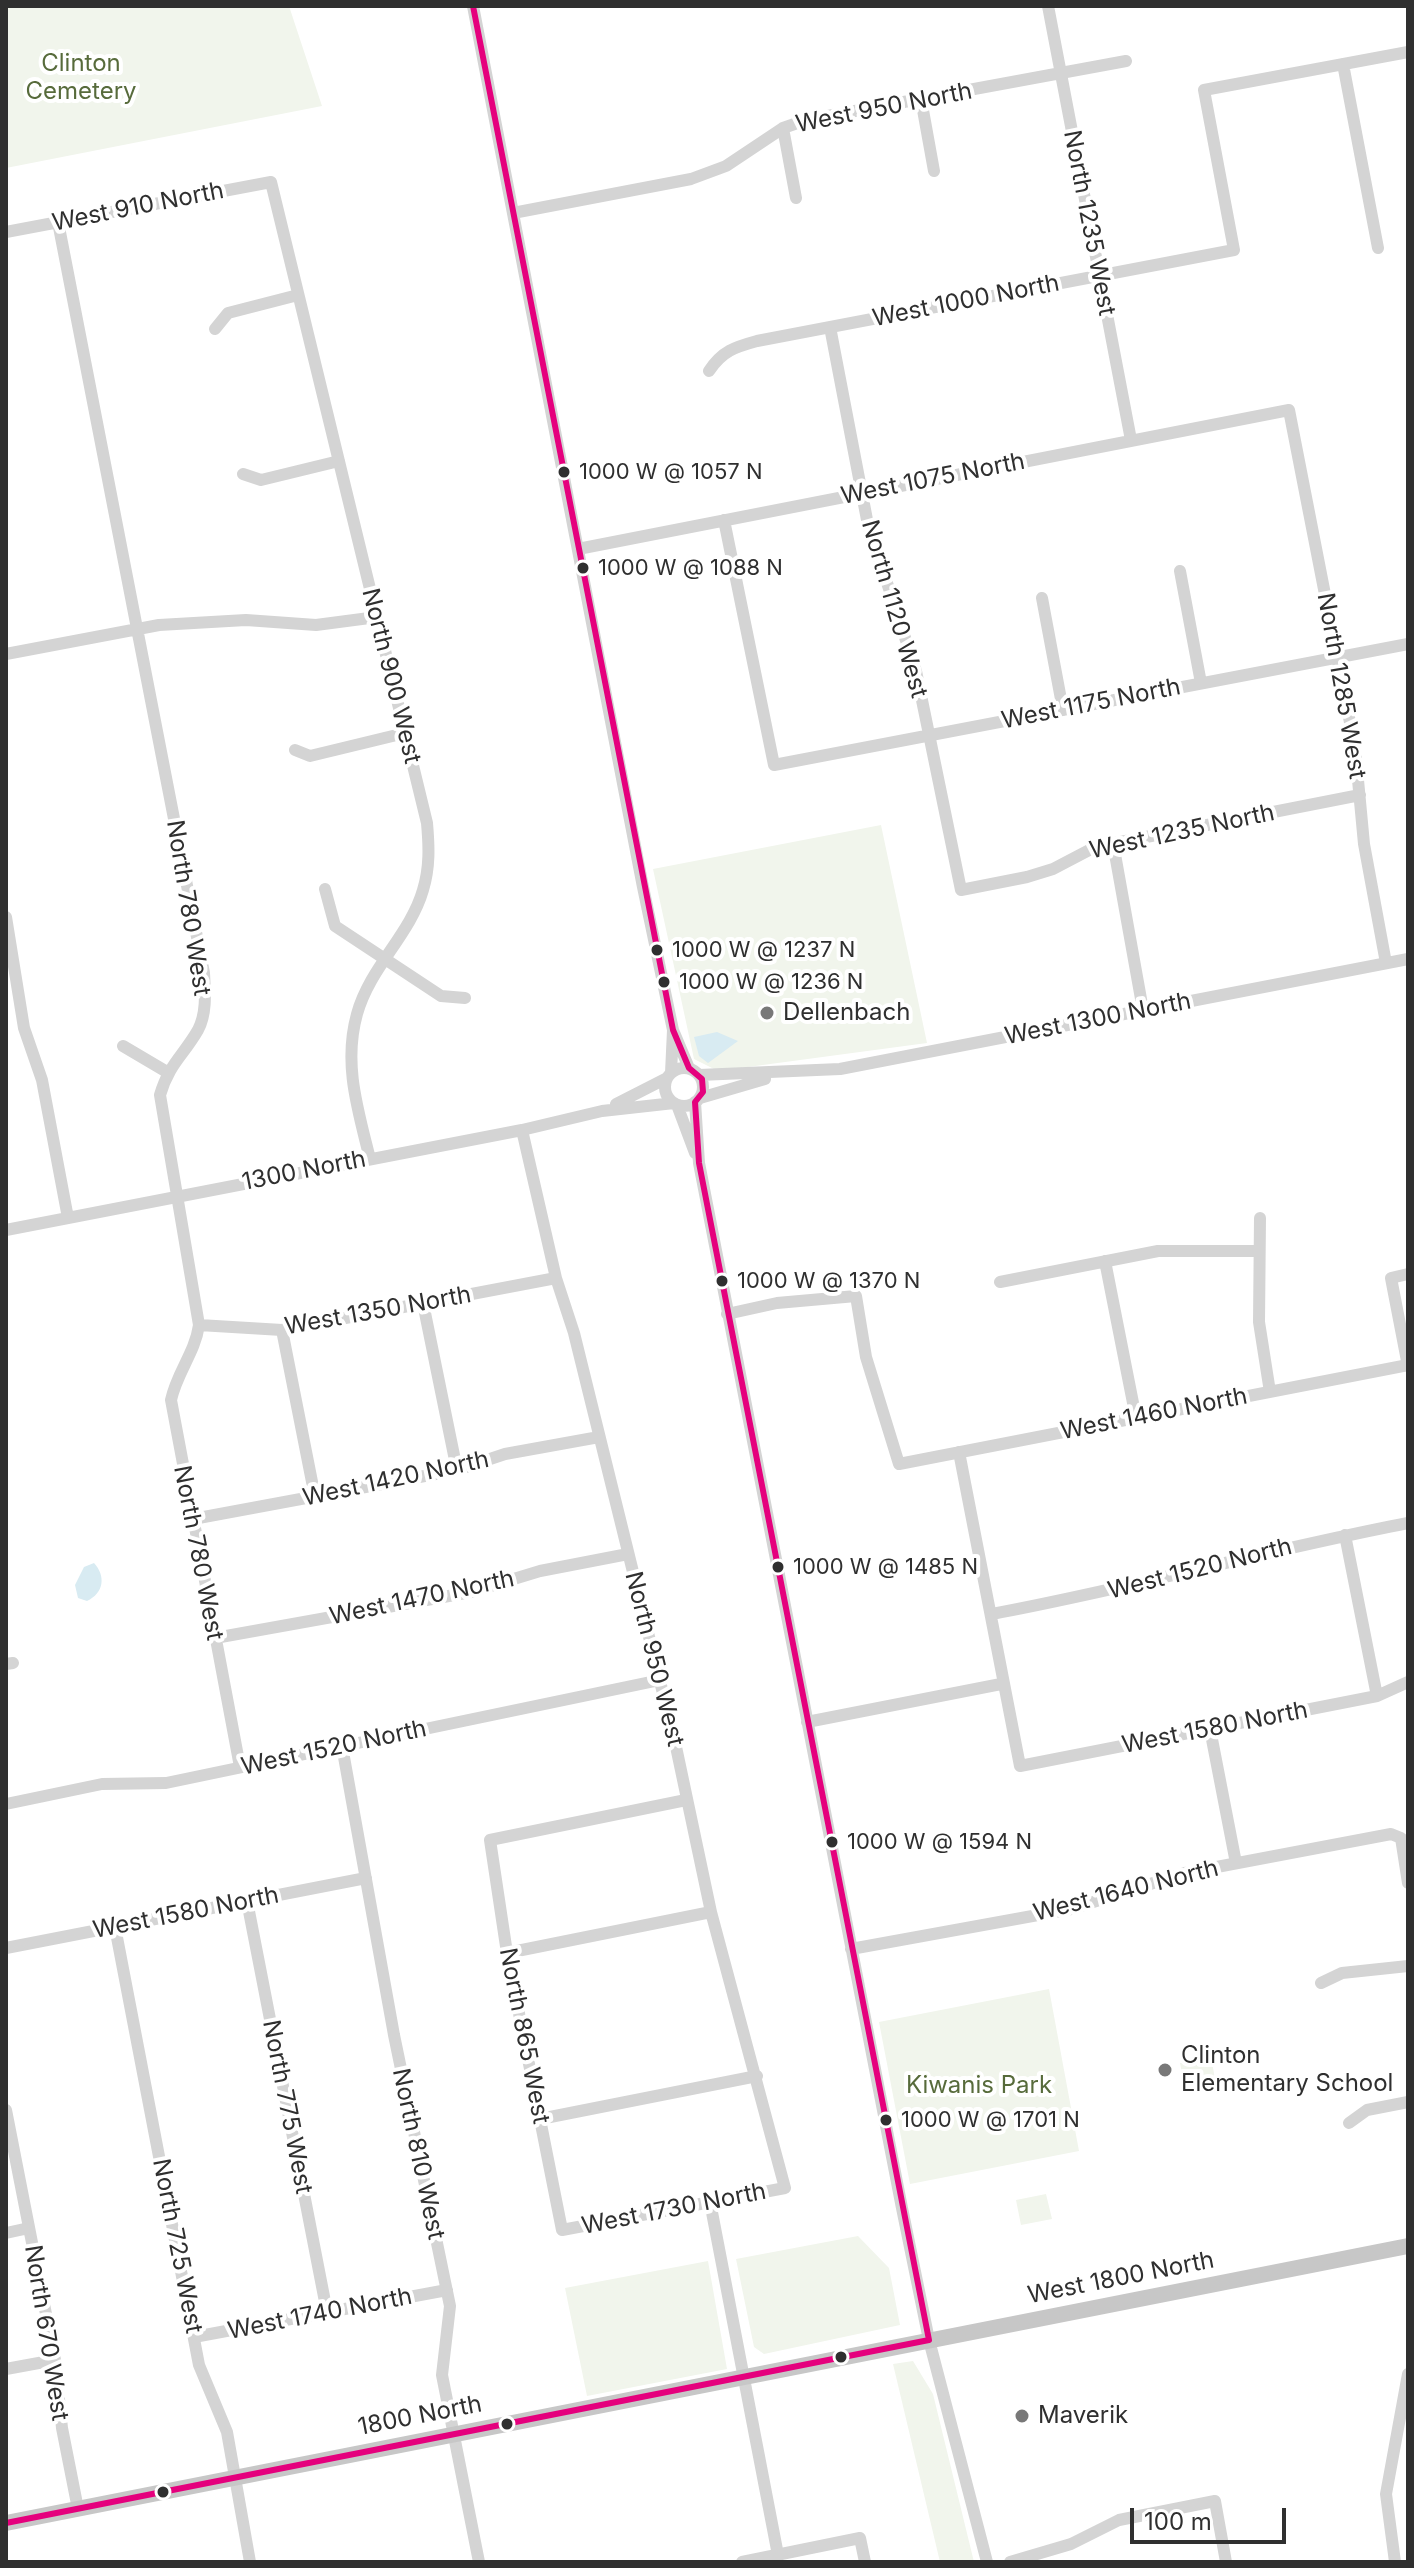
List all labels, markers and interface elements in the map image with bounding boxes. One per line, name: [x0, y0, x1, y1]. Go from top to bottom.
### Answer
park label: Clinton Cemetery: [25, 50, 137, 106]
street label: West 950 North: [793, 77, 975, 139]
street label: North 1235 West: [1057, 128, 1121, 318]
street label: West 910 North: [50, 176, 226, 238]
street label: West 1000 North: [870, 269, 1062, 333]
street label: West 1075 North: [839, 447, 1027, 511]
place label: 1000 W @ 1057 N: [579, 459, 762, 485]
marker: 1000 W @ 1057 N: [556, 464, 572, 480]
street label: North 1120 West: [855, 517, 933, 701]
place label: 1000 W @ 1088 N: [598, 555, 783, 581]
marker: 1000 W @ 1088 N: [575, 560, 591, 576]
street label: North 900 West: [355, 585, 427, 767]
street label: North 1285 West: [1310, 591, 1372, 781]
street label: West 1175 North: [999, 673, 1183, 735]
street label: West 1235 North: [1087, 798, 1277, 866]
street label: North 780 West: [160, 818, 216, 998]
place label: 1000 W @ 1237 N: [672, 937, 855, 963]
marker: 1000 W @ 1237 N: [649, 942, 665, 958]
place label: 1000 W @ 1236 N: [679, 969, 863, 995]
marker: 1000 W @ 1236 N: [656, 974, 672, 990]
street label: West 1300 North: [1002, 987, 1194, 1051]
place label: Dellenbach: [783, 999, 910, 1027]
marker: Dellenbach: [758, 1004, 776, 1022]
street label: 1300 North: [240, 1145, 368, 1197]
place label: 1000 W @ 1370 N: [737, 1268, 920, 1294]
marker: 1000 W @ 1370 N: [714, 1273, 730, 1289]
street label: West 1350 North: [283, 1280, 473, 1342]
street label: West 1460 North: [1058, 1382, 1250, 1446]
street label: West 1420 North: [300, 1445, 492, 1513]
street label: North 780 West: [167, 1463, 229, 1643]
street label: West 1520 North: [1105, 1532, 1295, 1606]
place label: 1000 W @ 1485 N: [793, 1554, 978, 1580]
marker: 1000 W @ 1485 N: [770, 1559, 786, 1575]
street label: West 1470 North: [327, 1564, 517, 1632]
street label: North 950 West: [618, 1569, 690, 1749]
street label: West 1580 North: [1120, 1696, 1310, 1760]
street label: West 1520 North: [239, 1714, 429, 1782]
place label: 1000 W @ 1594 N: [847, 1829, 1032, 1855]
marker: 1000 W @ 1594 N: [824, 1834, 840, 1850]
street label: West 1640 North: [1031, 1854, 1221, 1928]
street label: West 1580 North: [91, 1881, 281, 1945]
street label: North 865 West: [493, 1946, 555, 2126]
street label: North 775 West: [256, 2018, 318, 2196]
place label: Clinton Elementary School: [1181, 2042, 1393, 2098]
marker: Clinton Elementary School: [1156, 2061, 1174, 2079]
street label: North 810 West: [386, 2066, 450, 2242]
park label: Kiwanis Park: [906, 2072, 1052, 2100]
place label: 1000 W @ 1701 N: [901, 2107, 1080, 2133]
marker: 1000 W @ 1701 N: [878, 2112, 894, 2128]
street label: North 725 West: [146, 2156, 208, 2336]
street label: West 1730 North: [579, 2177, 769, 2241]
street label: North 670 West: [18, 2243, 74, 2423]
street label: West 1800 North: [1025, 2246, 1217, 2310]
street label: West 1740 North: [225, 2282, 415, 2346]
unlabelled marker: [833, 2349, 849, 2365]
street label: 1800 North: [356, 2390, 484, 2442]
place label: Maverik: [1038, 2402, 1128, 2430]
marker: Maverik: [1013, 2407, 1031, 2425]
unlabelled marker: [499, 2416, 515, 2432]
unlabelled marker: [155, 2484, 171, 2500]
scale bar: [1134, 2492, 1290, 2542]
text: 100 m: [1144, 2507, 1212, 2536]

